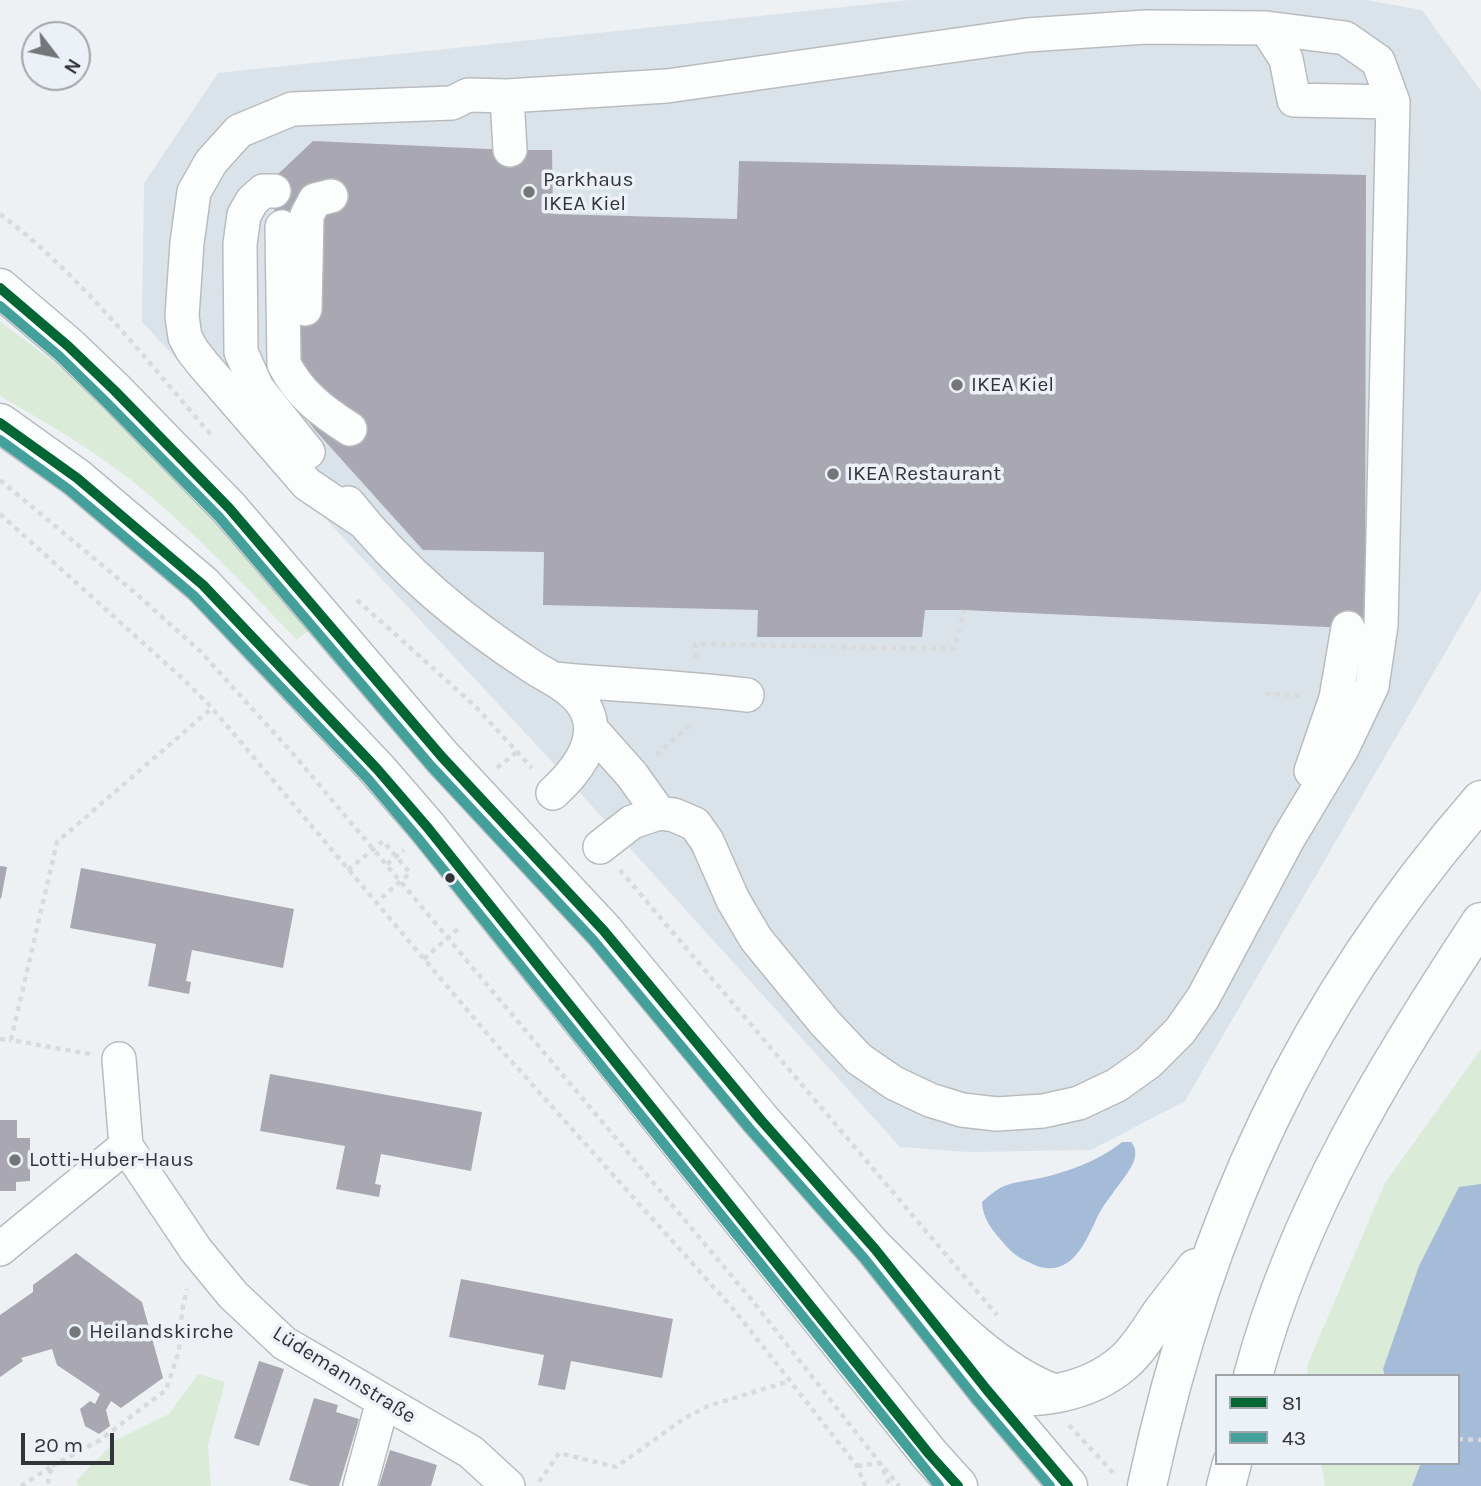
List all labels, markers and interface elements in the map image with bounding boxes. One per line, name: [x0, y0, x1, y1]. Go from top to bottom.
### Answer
north arrow: [21, 21, 91, 91]
text: N: [59, 54, 85, 78]
place label: Parkhaus IKEA Kiel: [543, 167, 634, 217]
marker: Parkhaus IKEA Kiel: [521, 184, 537, 200]
place label: IKEA Kiel: [971, 372, 1054, 398]
marker: IKEA Kiel: [949, 377, 965, 393]
place label: IKEA Restaurant: [847, 461, 1001, 487]
marker: IKEA Restaurant: [825, 466, 841, 482]
unlabelled marker: [443, 871, 457, 885]
place label: Lotti-Huber-Haus: [29, 1147, 194, 1173]
marker: Lotti-Huber-Haus: [7, 1152, 23, 1168]
place label: Heilandskirche: [89, 1319, 234, 1345]
street label: Lüdemannstraße: [268, 1321, 420, 1429]
marker: Heilandskirche: [67, 1324, 83, 1340]
legend: [1215, 1374, 1460, 1465]
text: 81: [1282, 1391, 1302, 1415]
scale bar: [24, 1420, 117, 1464]
text: 43: [1282, 1426, 1306, 1450]
text: 20 m: [34, 1433, 83, 1457]

